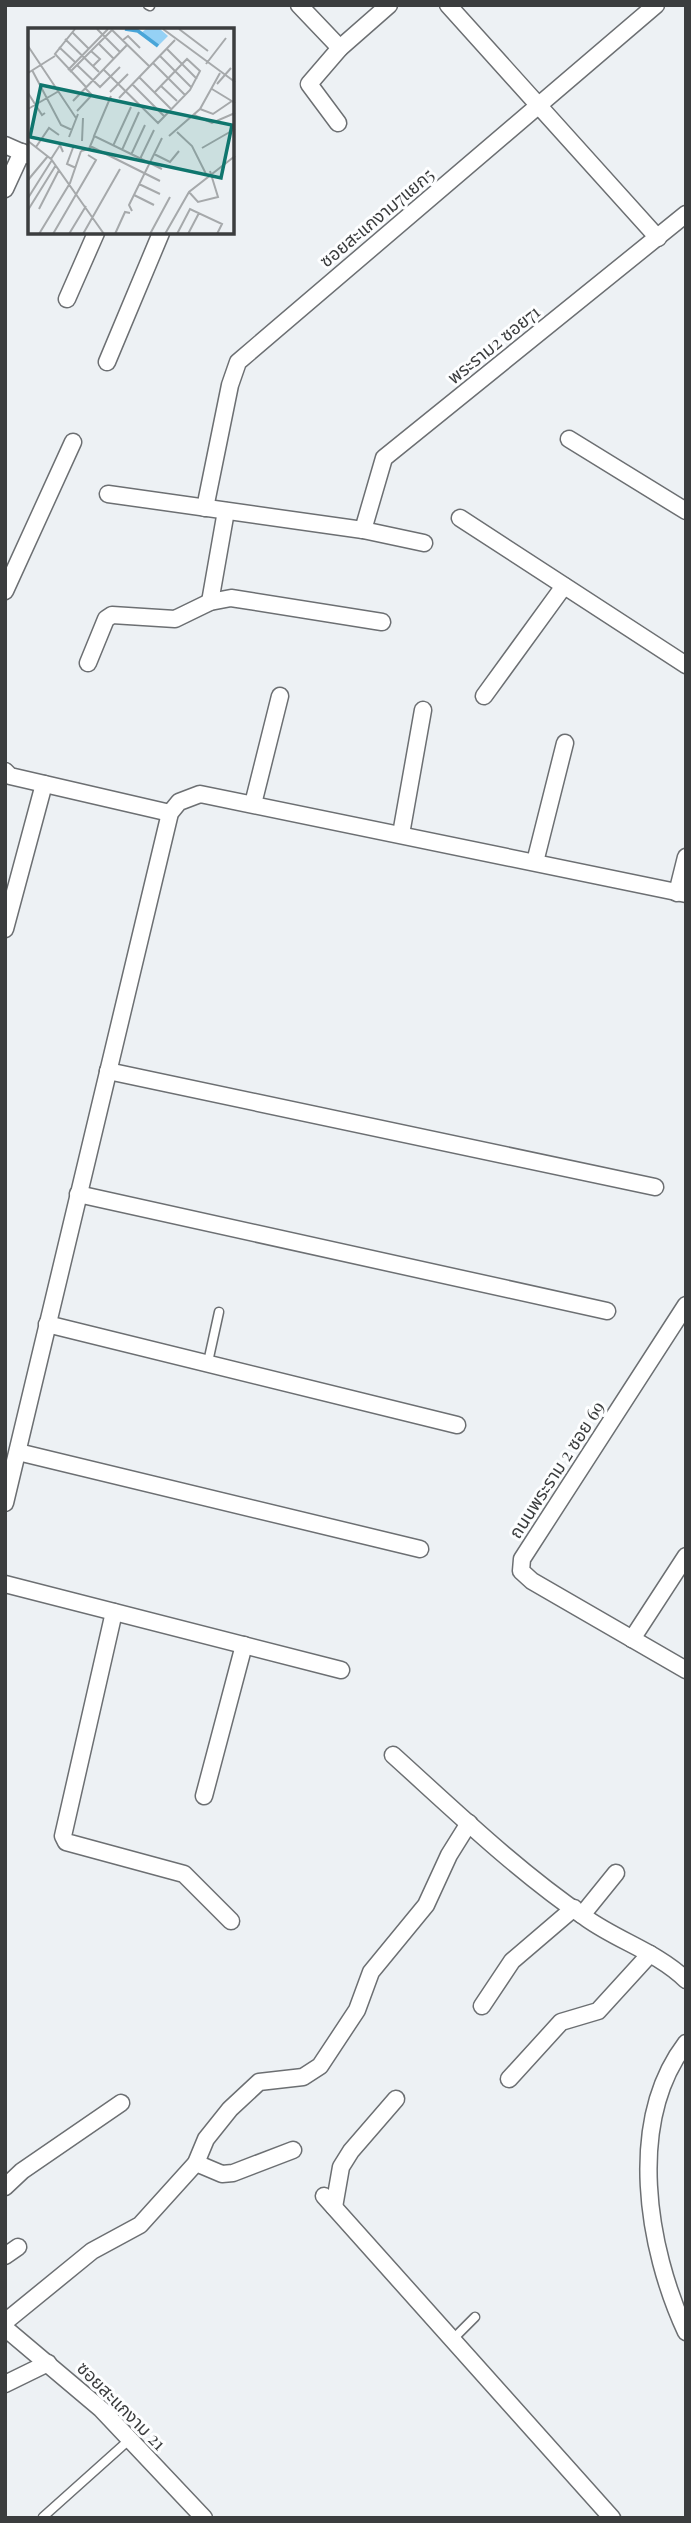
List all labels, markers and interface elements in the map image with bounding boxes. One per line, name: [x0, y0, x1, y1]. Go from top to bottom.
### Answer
inset map: [28, 28, 234, 234]
street label: ซอยสะแกงาม7แยก5: [314, 162, 439, 272]
street label: พระราม2 ซอย71: [442, 299, 545, 389]
street label: ถนนพระราม 2 ซอย 69: [503, 1396, 610, 1543]
street label: ซอยสะแกงาม 21: [72, 2356, 172, 2455]

